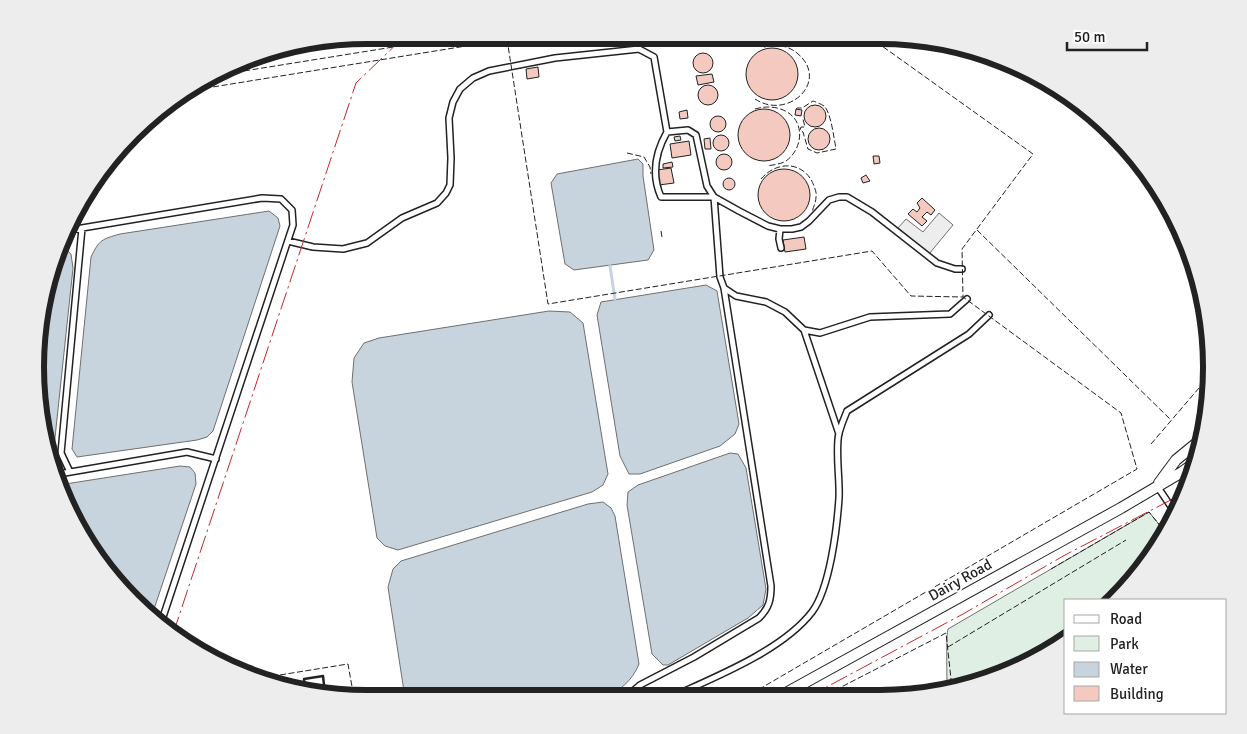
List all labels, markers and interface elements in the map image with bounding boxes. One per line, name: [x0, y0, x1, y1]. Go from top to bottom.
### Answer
scale bar: [1067, 20, 1147, 52]
text: 50 m: [1074, 28, 1105, 46]
street label: Dairy Road: [925, 555, 995, 605]
legend: [1064, 599, 1227, 714]
text: Road: [1110, 610, 1142, 628]
text: Park: [1110, 635, 1139, 653]
text: Water: [1110, 660, 1148, 678]
text: Building: [1110, 685, 1164, 703]

